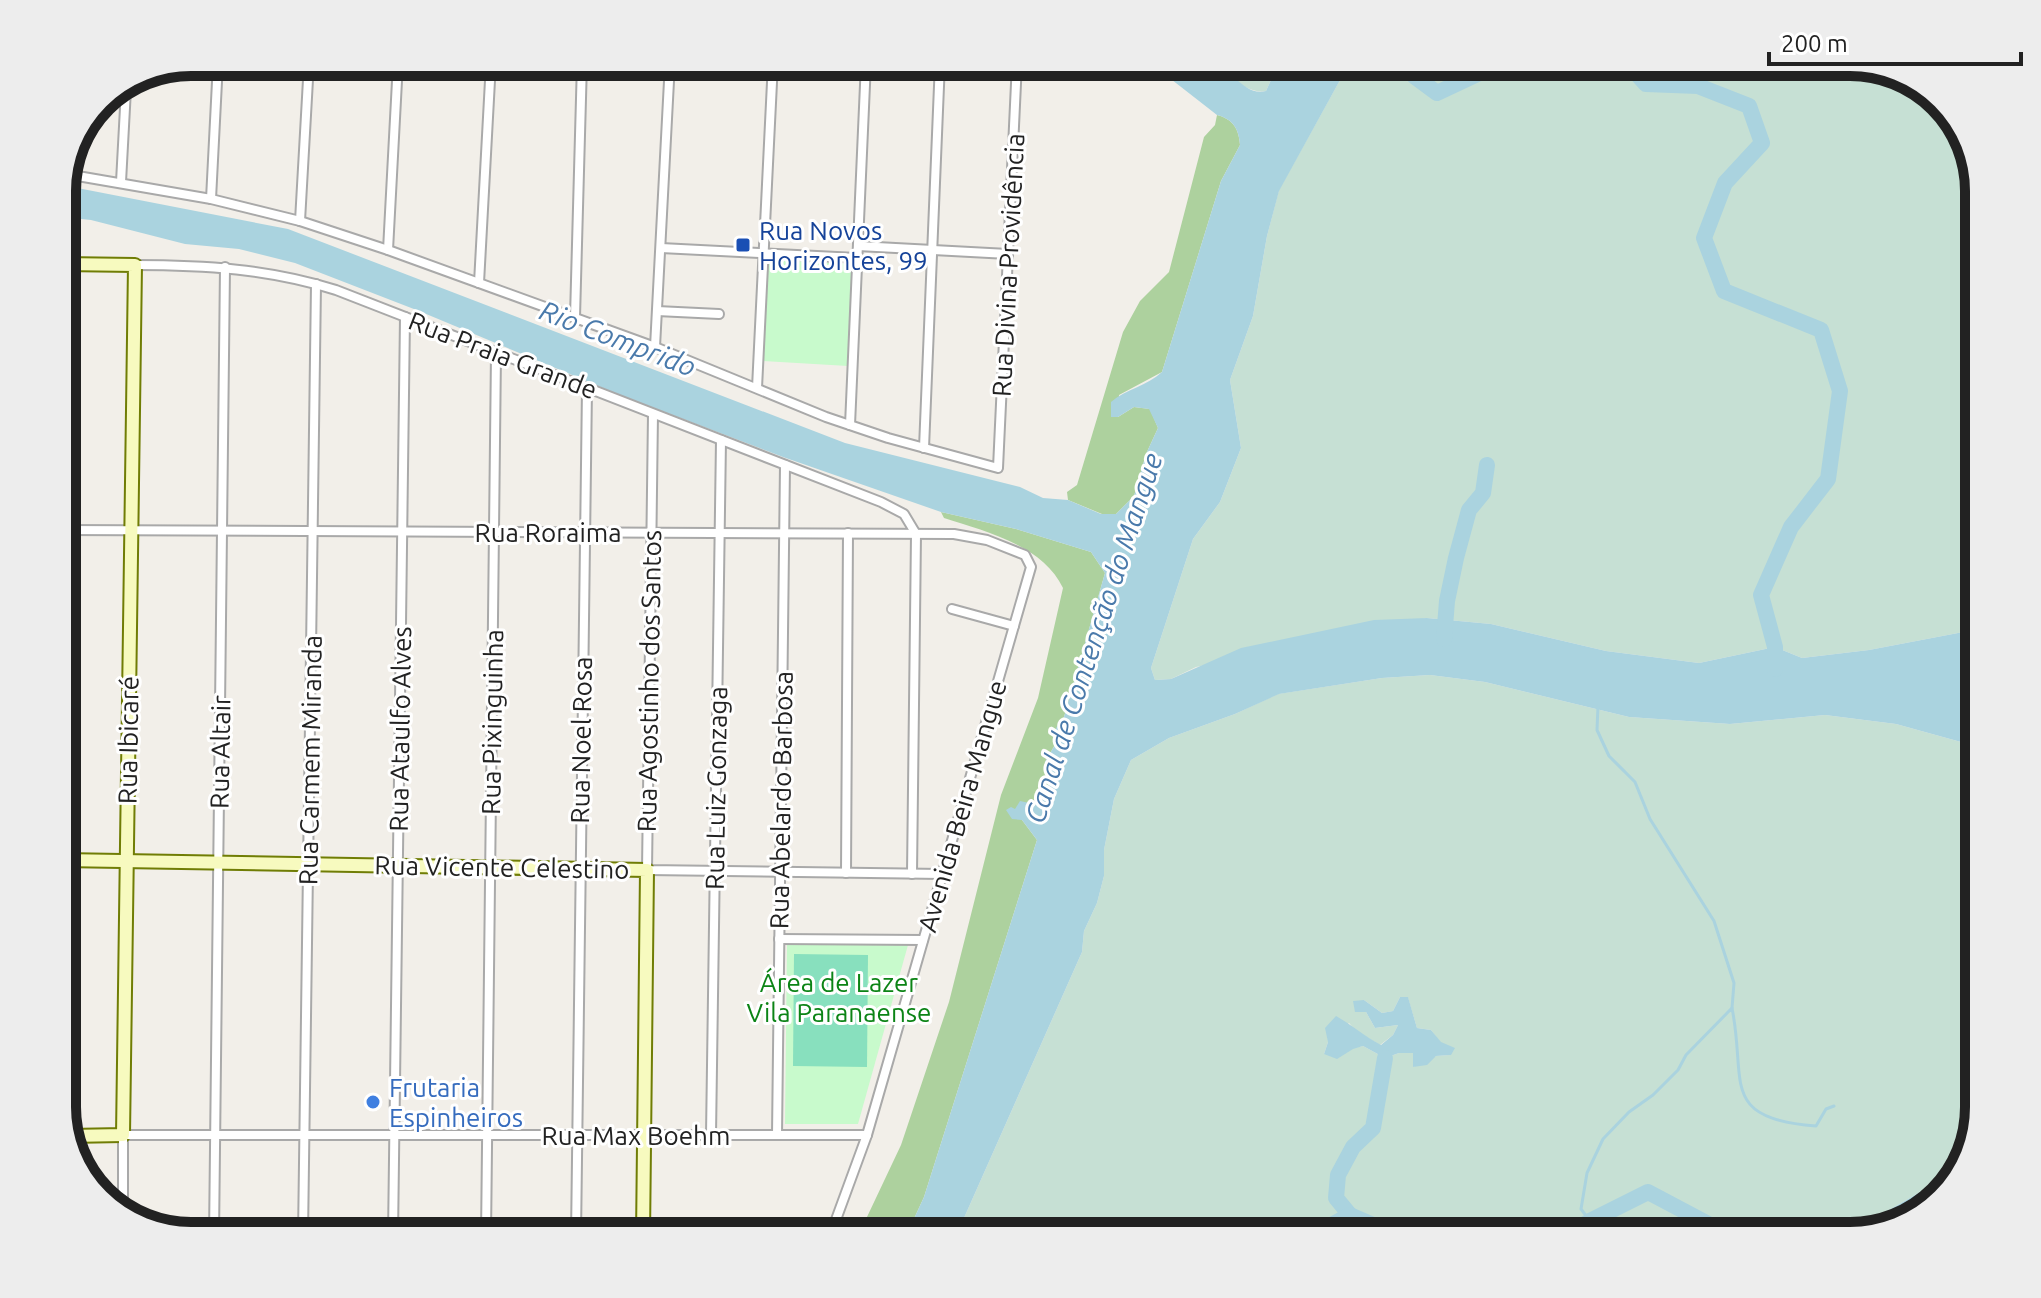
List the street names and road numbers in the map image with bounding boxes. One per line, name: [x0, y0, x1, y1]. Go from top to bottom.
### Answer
street label: Rua Divina Providência: [987, 132, 1029, 398]
street label: Rua Praia Grande: [405, 306, 601, 404]
street label: Rua Roraima: [474, 518, 622, 547]
street label: Rua Agostinho dos Santos: [632, 530, 666, 832]
street label: Rua Ataulfo Alves: [384, 626, 416, 832]
street label: Rua Pixinguinha: [476, 629, 508, 815]
street label: Rua Carmem Miranda: [293, 635, 327, 885]
street label: Rua Noel Rosa: [565, 656, 597, 824]
street label: Rua Abelardo Barbosa: [764, 671, 798, 929]
street label: Rua Ibicaré: [112, 676, 144, 804]
street label: Avenida Beira Mangue: [912, 677, 1012, 935]
street label: Rua Luiz Gonzaga: [700, 686, 732, 890]
street label: Rua Altair: [205, 695, 235, 809]
street label: Rua Vicente Celestino: [374, 850, 630, 884]
street label: Rua Max Boehm: [542, 1121, 730, 1150]

